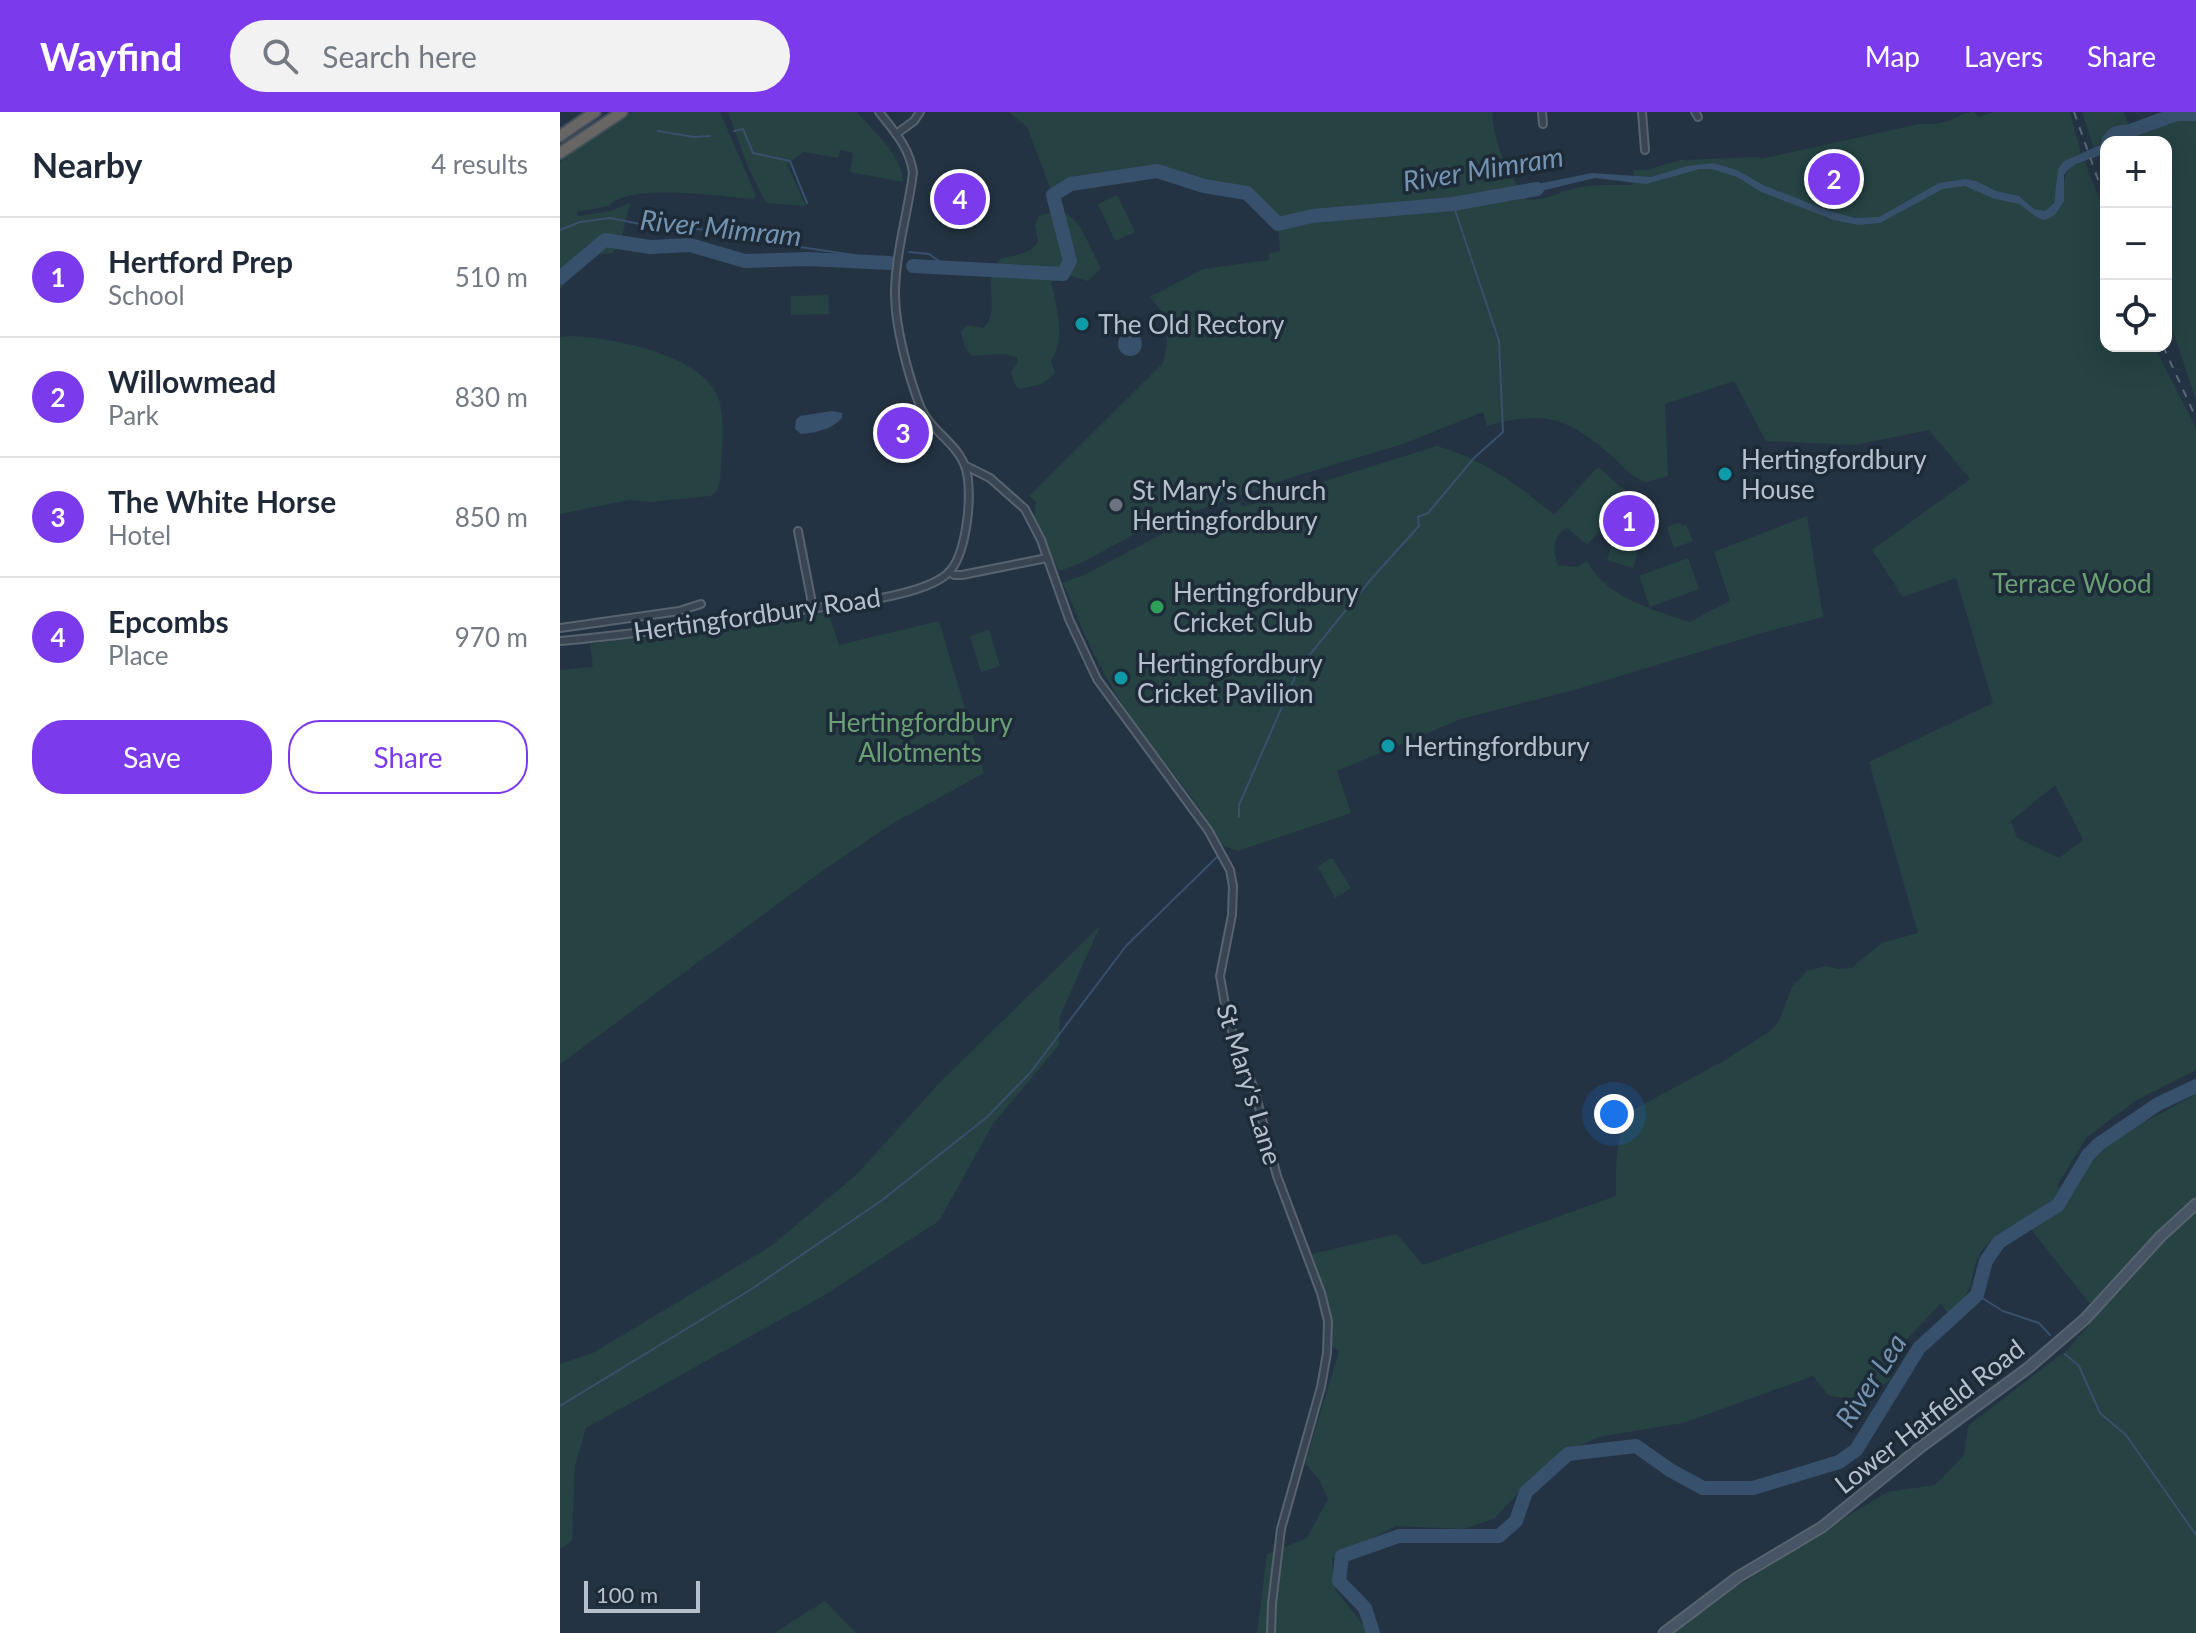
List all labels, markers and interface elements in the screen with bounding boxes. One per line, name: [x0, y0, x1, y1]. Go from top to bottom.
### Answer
search box: [230, 20, 790, 92]
text: Wayfind: [40, 33, 182, 79]
icon: search: [258, 34, 302, 78]
text: Search here: [322, 38, 477, 74]
text: Map: [1865, 39, 1920, 73]
text: Layers: [1964, 39, 2043, 73]
text: Share: [2087, 39, 2156, 73]
map controls: [2100, 136, 2172, 352]
button: +: [2100, 136, 2172, 208]
water label: River Mimram: [1400, 139, 1566, 197]
text: Nearby: [32, 144, 143, 185]
text: 4 results: [431, 148, 528, 180]
pin: 2: [1808, 149, 1860, 209]
pin: 4: [934, 169, 986, 229]
water label: River Mimram: [639, 202, 803, 252]
button: −: [2100, 208, 2172, 280]
text: Hertford Prep: [108, 243, 293, 279]
text: 1: [50, 261, 66, 293]
text: 510 m: [455, 261, 528, 293]
text: School: [108, 279, 185, 311]
button: locate: [2100, 280, 2172, 352]
place label: The Old Rectory: [1098, 308, 1285, 340]
marker: The Old Rectory: [1073, 315, 1091, 333]
text: Willowmead: [108, 363, 276, 399]
text: 2: [50, 381, 66, 413]
text: 830 m: [455, 381, 528, 413]
text: Park: [108, 399, 159, 431]
pin: 3: [877, 403, 929, 463]
place label: Hertingfordbury House: [1741, 443, 1927, 505]
marker: Hertingfordbury House: [1716, 465, 1734, 483]
place label: St Mary's Church Hertingfordbury: [1132, 474, 1326, 536]
text: The White Horse: [108, 483, 336, 519]
pin: 1: [1603, 491, 1655, 551]
marker: St Mary's Church Hertingfordbury: [1107, 496, 1125, 514]
text: 3: [50, 501, 66, 533]
text: 850 m: [455, 501, 528, 533]
text: Hotel: [108, 519, 171, 551]
park label: Terrace Wood: [1992, 567, 2152, 599]
place label: Hertingfordbury Cricket Club: [1173, 576, 1359, 638]
street label: Hertingfordbury Road: [631, 581, 883, 647]
marker: Hertingfordbury Cricket Club: [1148, 598, 1166, 616]
text: Epcombs: [108, 603, 229, 639]
text: 4: [50, 621, 66, 653]
text: 970 m: [455, 621, 528, 653]
text: Place: [108, 639, 169, 671]
place label: Hertingfordbury Cricket Pavilion: [1137, 647, 1323, 709]
marker: Hertingfordbury Cricket Pavilion: [1112, 669, 1130, 687]
park label: Hertingfordbury Allotments: [827, 706, 1013, 768]
button: Save: [32, 720, 272, 794]
button: Share: [288, 720, 528, 794]
place label: Hertingfordbury: [1404, 730, 1590, 762]
marker: Hertingfordbury: [1379, 737, 1397, 755]
street label: St Mary's Lane: [1210, 1000, 1290, 1168]
your location: [1594, 1094, 1634, 1134]
water label: River Lea: [1827, 1327, 1913, 1433]
street label: Lower Hatfield Road: [1828, 1332, 2030, 1500]
scale bar: [584, 1577, 700, 1613]
text: 100 m: [596, 1581, 658, 1608]

